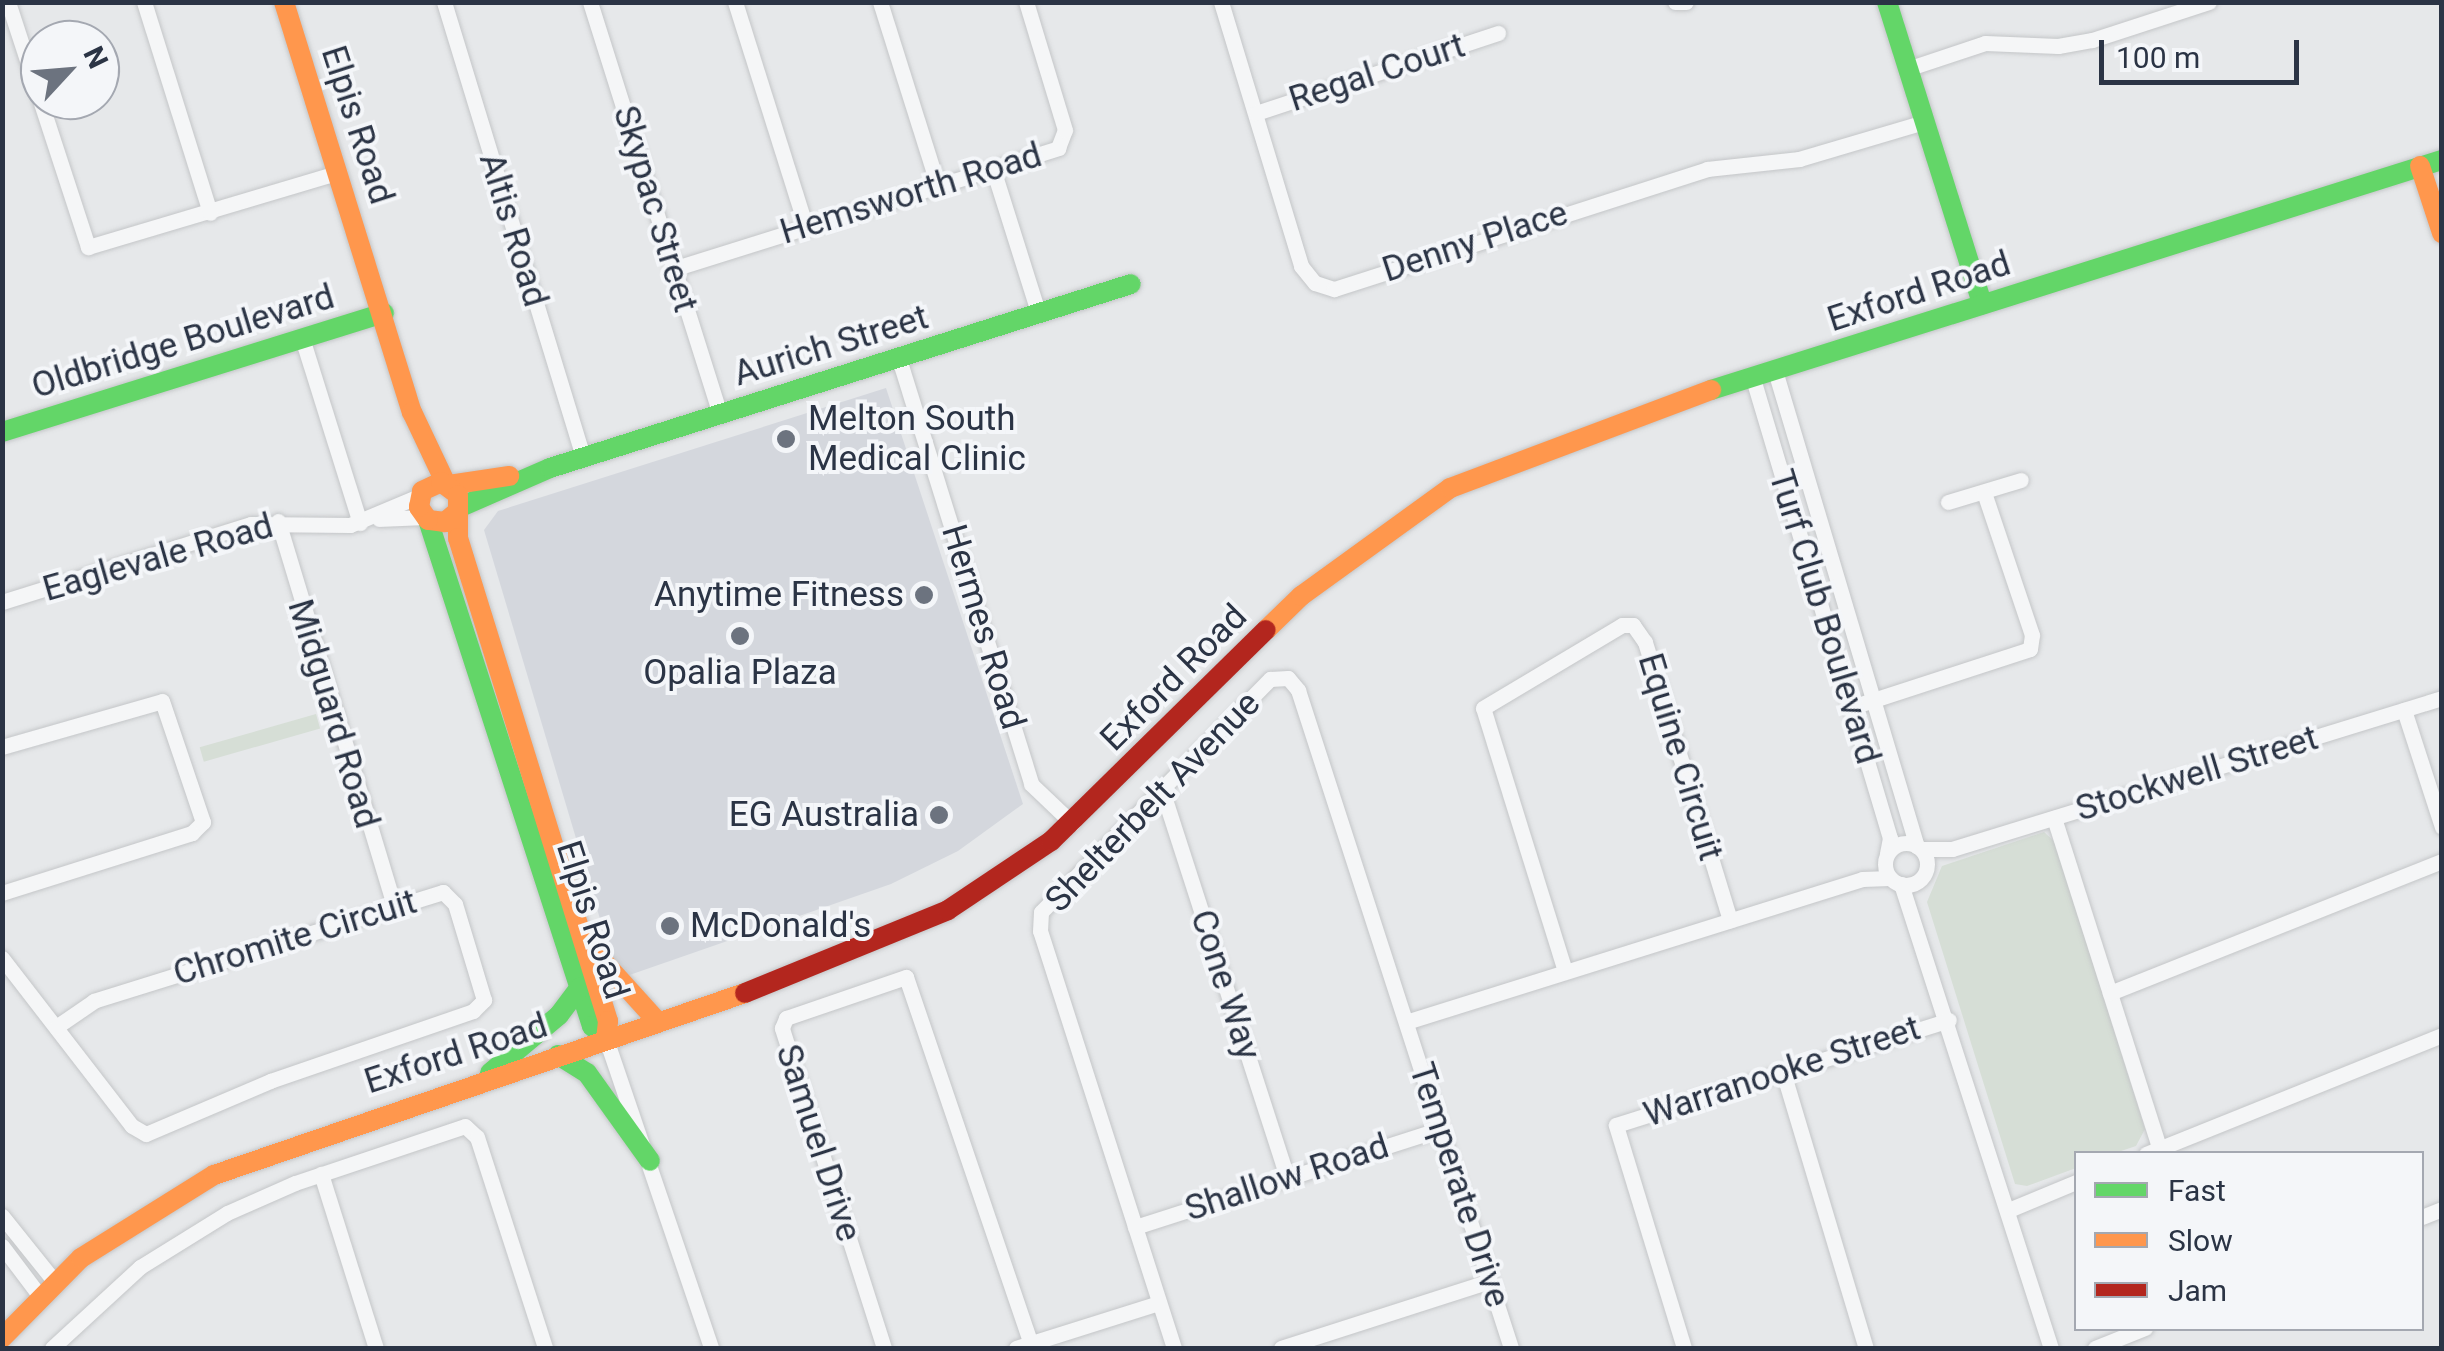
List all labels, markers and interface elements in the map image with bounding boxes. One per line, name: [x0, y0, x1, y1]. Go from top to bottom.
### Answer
north arrow: [20, 20, 120, 120]
scale bar: [2104, 20, 2304, 82]
street label: Regal Court: [1284, 25, 1470, 121]
text: 100 m: [2116, 40, 2200, 75]
text: N: [76, 41, 115, 74]
street label: Elpis Road: [312, 41, 402, 209]
street label: Skypac Street: [604, 101, 706, 317]
street label: Hemsworth Road: [775, 134, 1047, 254]
street label: Altis Road: [470, 148, 556, 312]
street label: Denny Place: [1377, 192, 1573, 292]
street label: Exford Road: [1822, 243, 2016, 341]
street label: Oldbridge Boulevard: [27, 276, 339, 408]
street label: Aurich Street: [729, 297, 933, 395]
place label: Melton South Medical Clinic: [808, 398, 1026, 480]
marker: Melton South Medical Clinic: [773, 426, 799, 452]
street label: Turf Club Boulevard: [1759, 465, 1889, 769]
street label: Eaglevale Road: [38, 505, 278, 611]
street label: Hermes Road: [932, 520, 1034, 734]
place label: Anytime Fitness: [654, 574, 904, 616]
marker: Anytime Fitness: [913, 584, 935, 606]
street label: Midguard Road: [278, 595, 388, 833]
street label: Exford Road: [1092, 596, 1256, 760]
marker: Opalia Plaza: [729, 625, 751, 647]
street label: Equine Circuit: [1629, 648, 1731, 866]
place label: Opalia Plaza: [643, 652, 837, 694]
street label: Shelterbelt Avenue: [1037, 683, 1269, 921]
street label: Stockwell Street: [2071, 717, 2323, 831]
place label: EG Australia: [729, 794, 919, 836]
marker: EG Australia: [928, 804, 950, 826]
street label: Elpis Road: [547, 836, 637, 1004]
street label: Chromite Circuit: [168, 881, 422, 995]
place label: McDonald's: [690, 905, 871, 947]
street label: Cone Way: [1181, 905, 1269, 1065]
marker: McDonald's: [659, 915, 681, 937]
street label: Exford Road: [359, 1005, 553, 1103]
street label: Warranooke Street: [1639, 1008, 1925, 1136]
street label: Samuel Drive: [766, 1039, 870, 1247]
street label: Temperate Drive: [1400, 1058, 1518, 1312]
street label: Shallow Road: [1180, 1125, 1394, 1231]
legend: [2074, 1151, 2424, 1331]
text: Fast: [2168, 1173, 2226, 1208]
text: Slow: [2168, 1223, 2233, 1258]
text: Jam: [2168, 1273, 2227, 1308]

